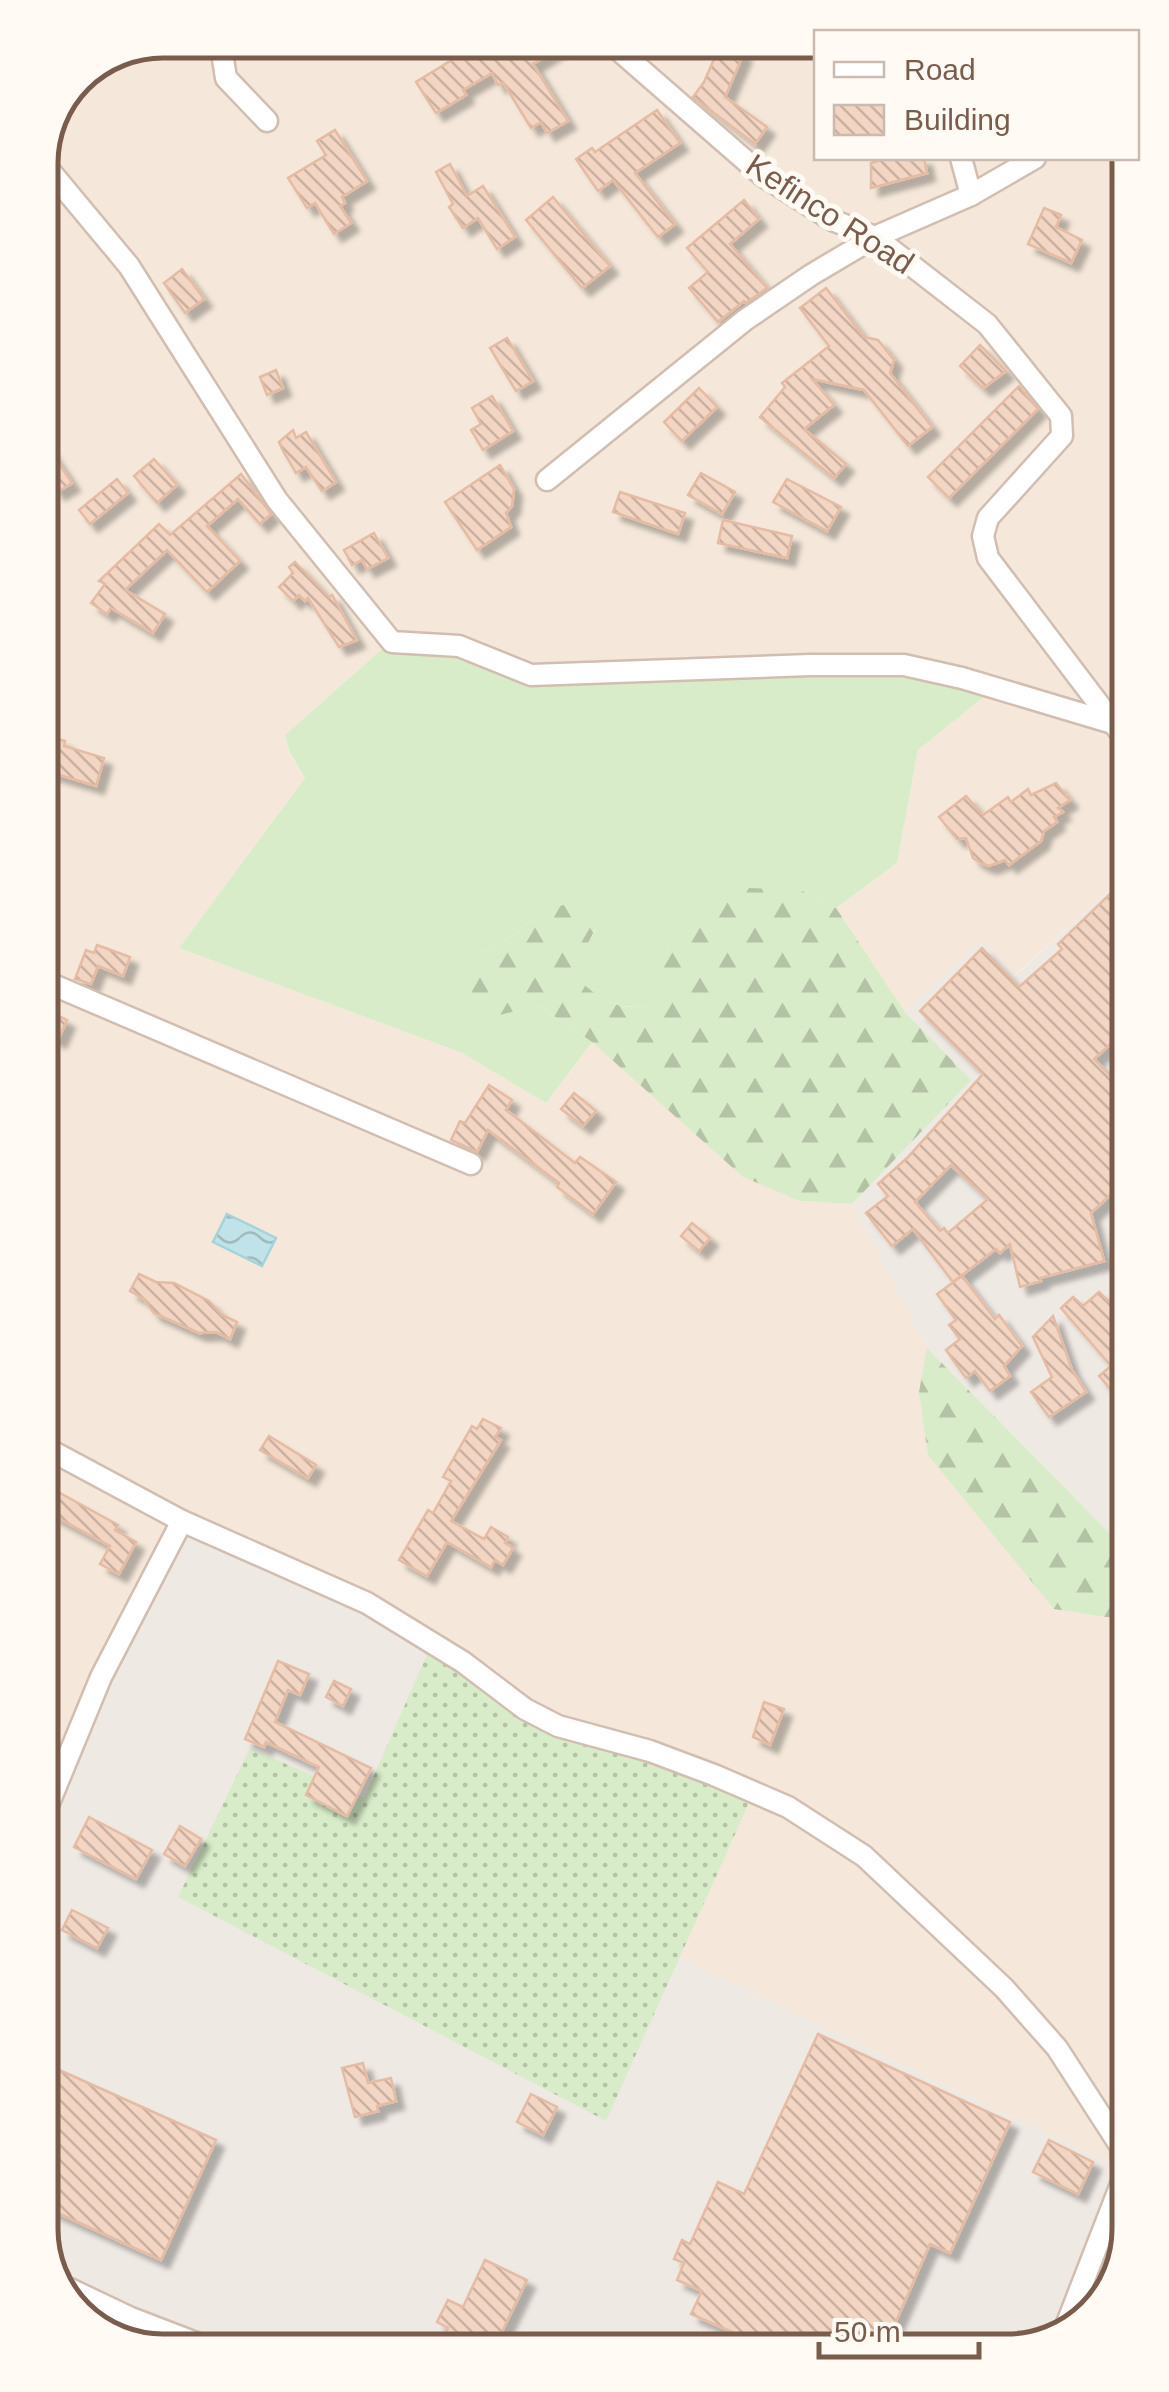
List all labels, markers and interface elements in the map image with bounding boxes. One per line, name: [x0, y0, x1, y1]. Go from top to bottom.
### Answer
legend: [814, 30, 1139, 160]
text: Road: [904, 53, 976, 86]
text: Building: [904, 103, 1011, 136]
street label: Kefinco Road: [740, 147, 920, 281]
scale bar: [819, 2297, 979, 2359]
text: 50 m: [834, 2315, 901, 2348]

